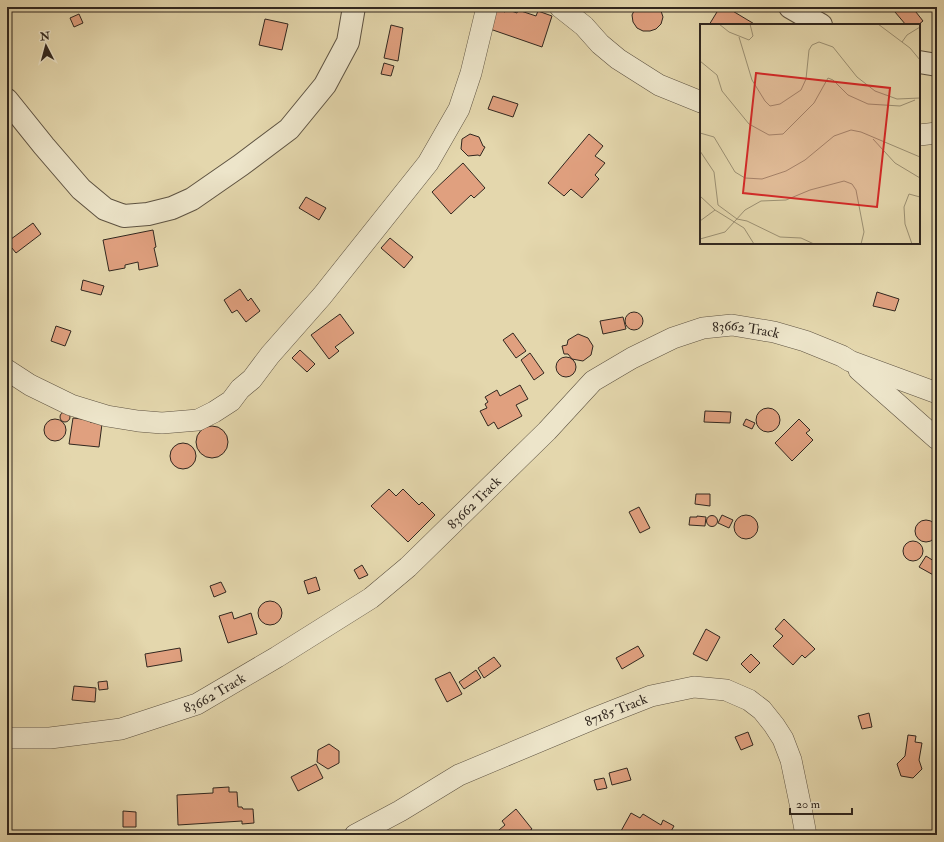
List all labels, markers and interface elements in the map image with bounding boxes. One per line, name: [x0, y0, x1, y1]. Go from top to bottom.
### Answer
inset map: [700, 24, 920, 244]
north arrow: [26, 26, 66, 66]
text: N: [38, 29, 52, 44]
street label: 83662 Track: [711, 316, 782, 342]
street label: 83662 Track: [444, 472, 505, 532]
street label: 83662 Track: [181, 669, 249, 716]
street label: 87185 Track: [582, 690, 650, 730]
scale bar: [790, 790, 852, 816]
text: 20 m: [796, 797, 821, 812]

